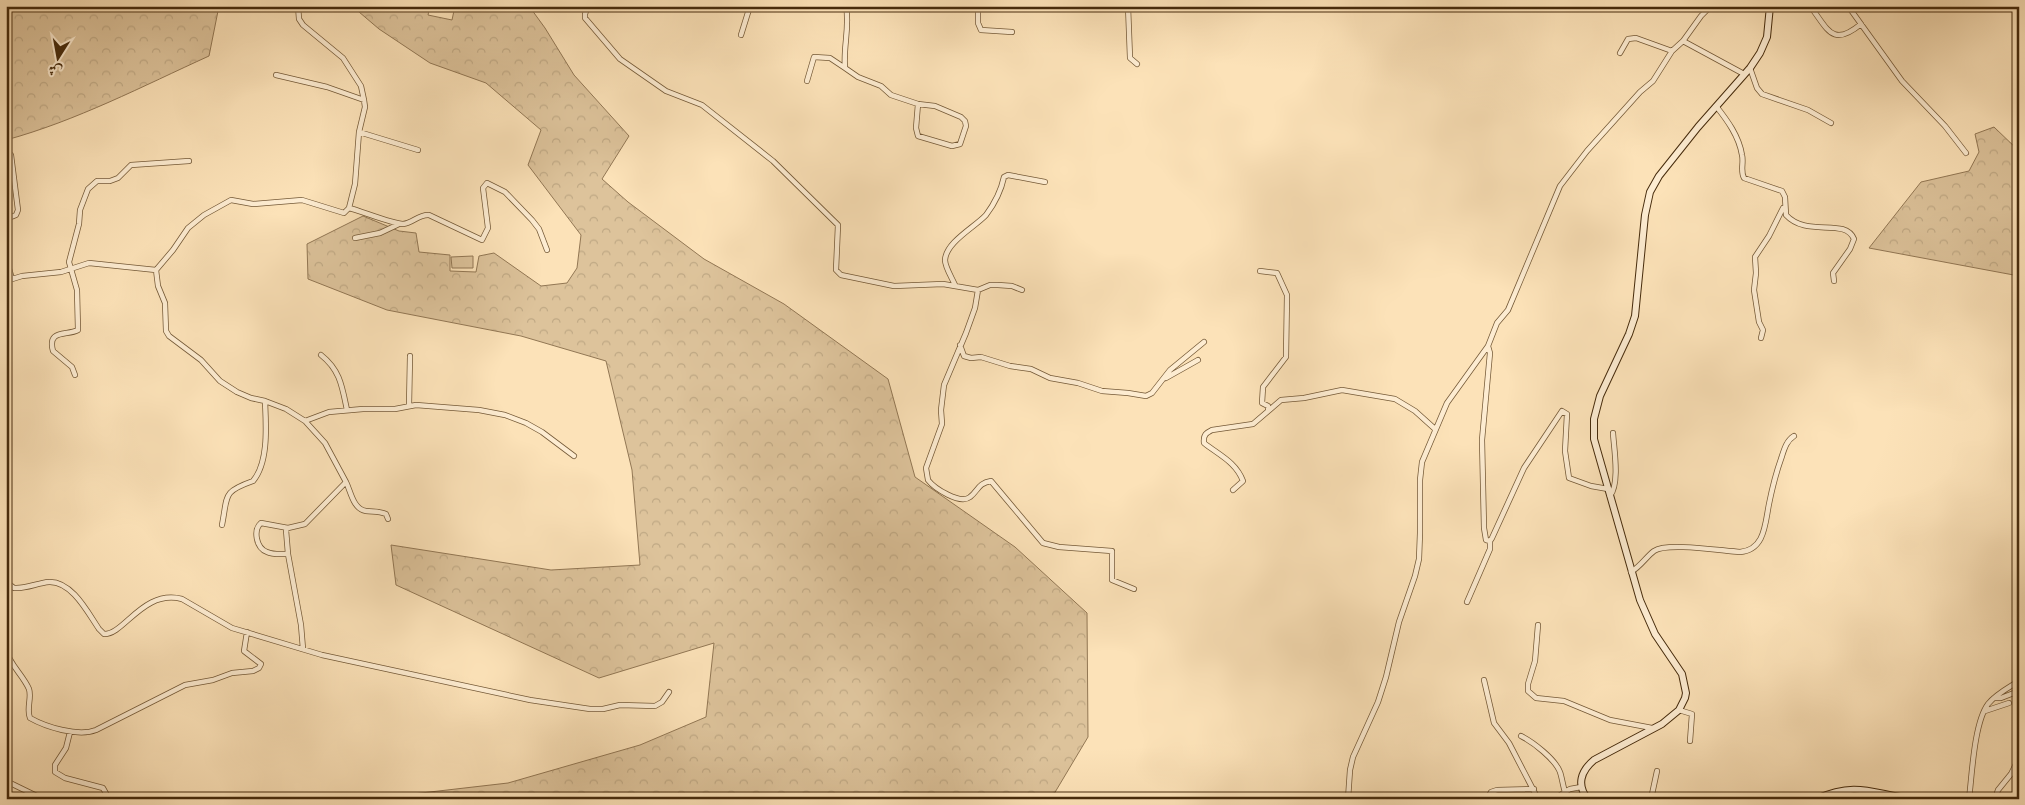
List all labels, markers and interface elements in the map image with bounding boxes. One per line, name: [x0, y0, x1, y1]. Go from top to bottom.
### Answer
north arrow: [32, 32, 82, 82]
text: ش: [47, 60, 64, 80]

